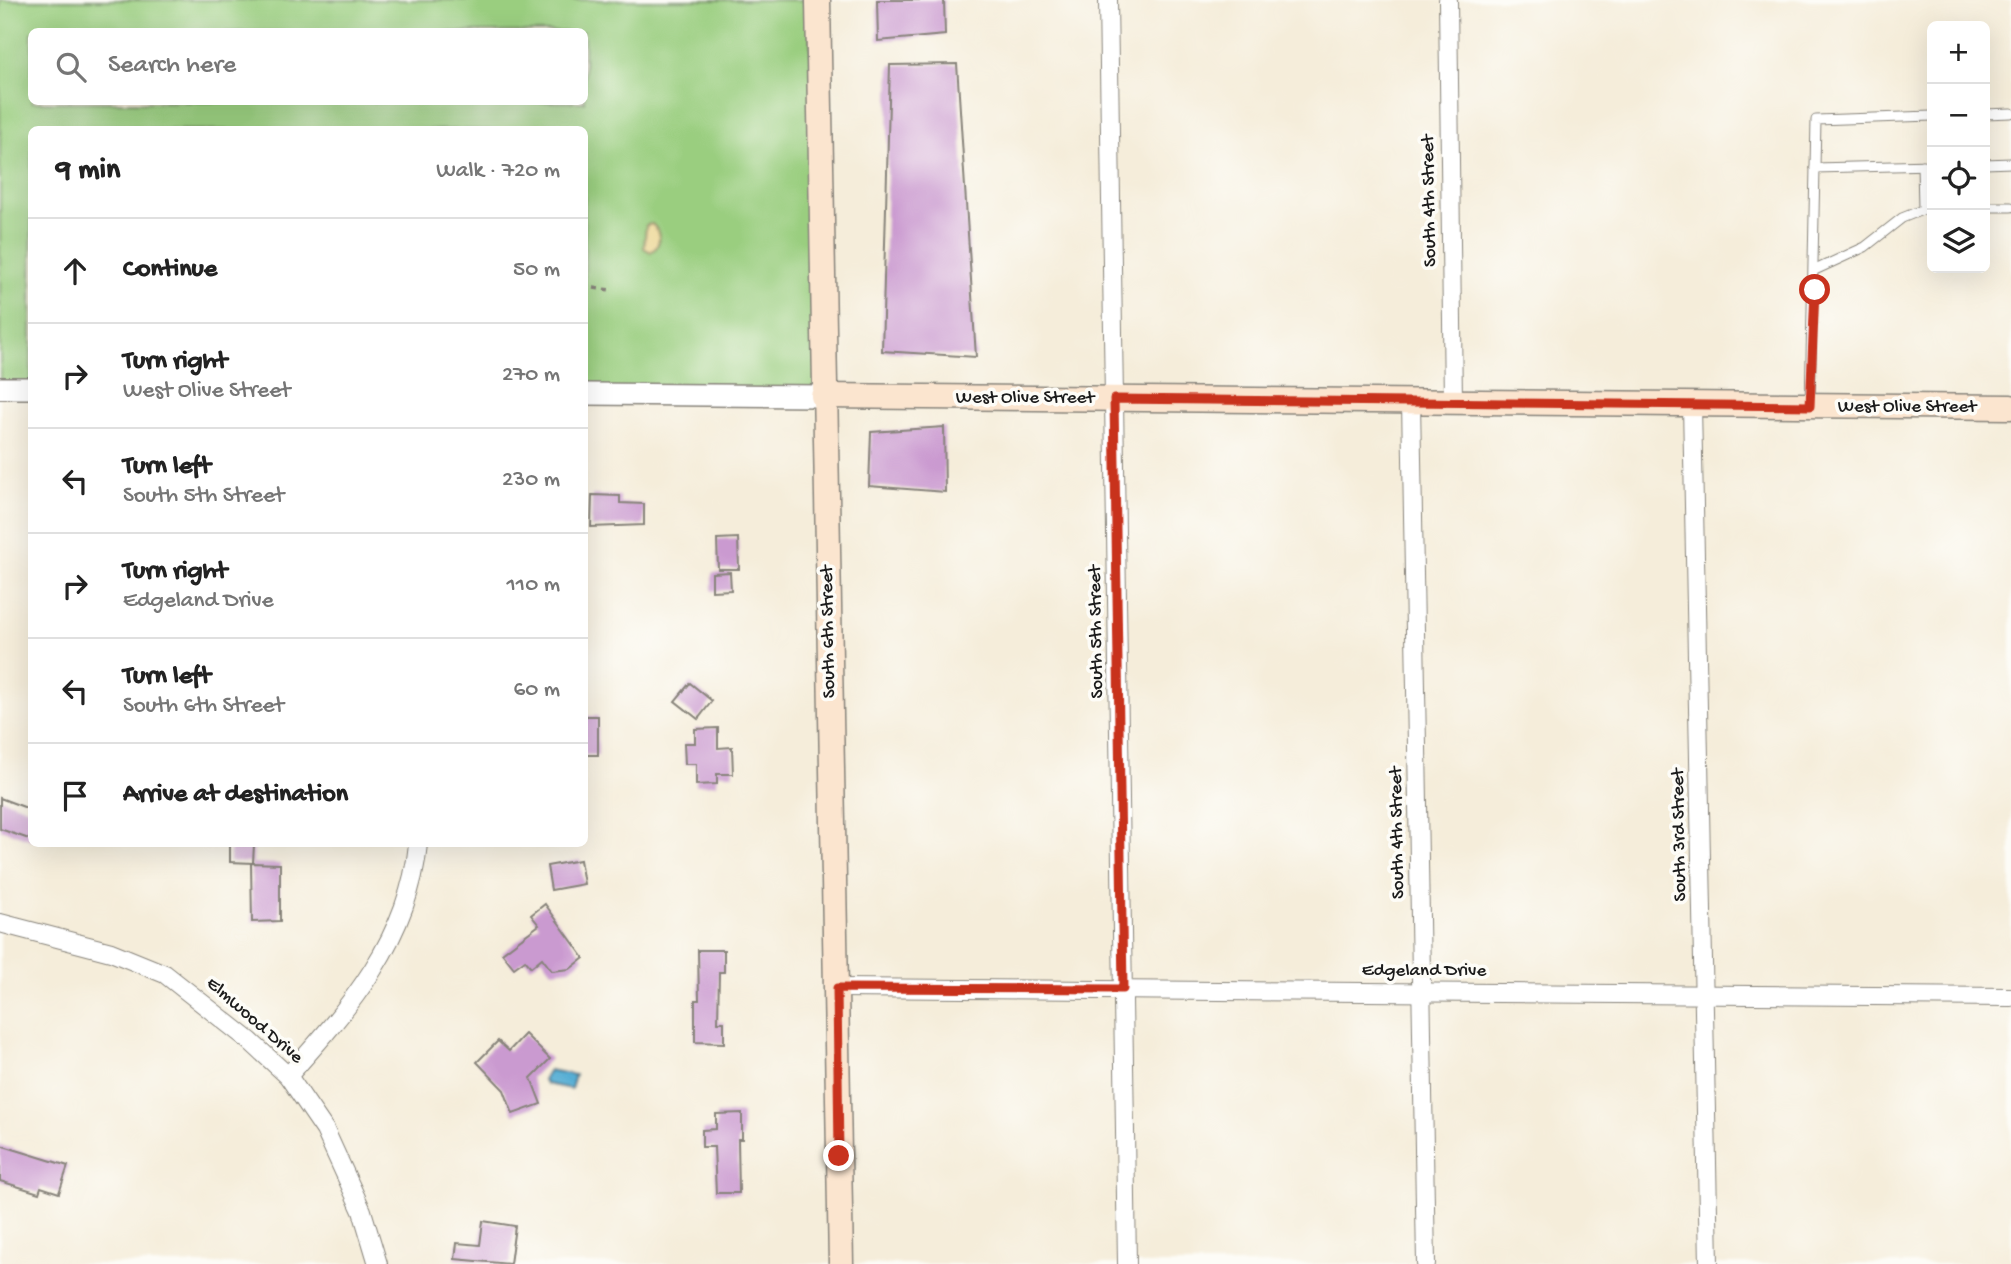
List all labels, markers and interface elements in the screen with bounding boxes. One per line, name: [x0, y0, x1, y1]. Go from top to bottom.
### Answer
map controls: [1927, 21, 1990, 273]
button: +: [1927, 21, 1990, 84]
search box: [28, 28, 588, 105]
icon: search: [52, 48, 90, 86]
text: Search here: [108, 51, 236, 82]
button: −: [1927, 84, 1990, 147]
street label: South 4th Street: [1417, 132, 1443, 267]
button: locate: [1927, 147, 1990, 210]
text: 9 min: [56, 154, 120, 189]
text: Walk · 720 m: [436, 158, 560, 185]
button: layers: [1927, 210, 1990, 273]
icon: ahead: [56, 252, 94, 290]
text: Continue: [123, 255, 217, 286]
text: 50 m: [513, 257, 560, 284]
route start: [1799, 274, 1830, 305]
text: Turn right: [123, 347, 227, 378]
icon: right: [56, 357, 94, 395]
text: 270 m: [502, 362, 560, 389]
text: West Olive Street: [123, 378, 290, 405]
street label: West Olive Street: [956, 387, 1096, 410]
street label: West Olive Street: [1838, 396, 1978, 419]
text: Turn left: [123, 452, 211, 483]
icon: left: [56, 462, 94, 500]
text: 230 m: [502, 467, 560, 494]
text: South 5th Street: [123, 483, 284, 510]
text: Turn right: [123, 557, 227, 588]
street label: South 6th Street: [816, 563, 842, 699]
street label: South 5th Street: [1084, 563, 1110, 699]
icon: right: [56, 567, 94, 605]
text: 110 m: [507, 572, 560, 599]
text: Edgeland Drive: [123, 588, 274, 615]
text: Turn left: [123, 662, 211, 693]
icon: left: [56, 672, 94, 710]
text: 60 m: [514, 677, 560, 704]
text: South 6th Street: [123, 693, 284, 720]
street label: South 4th Street: [1385, 764, 1411, 899]
street label: South 3rd Street: [1667, 766, 1693, 902]
icon: arrive: [56, 777, 94, 815]
text: Arrive at destination: [123, 780, 348, 811]
street label: Edgeland Drive: [1362, 960, 1486, 983]
street label: Elmwood Drive: [201, 973, 307, 1069]
route end: [823, 1140, 854, 1171]

